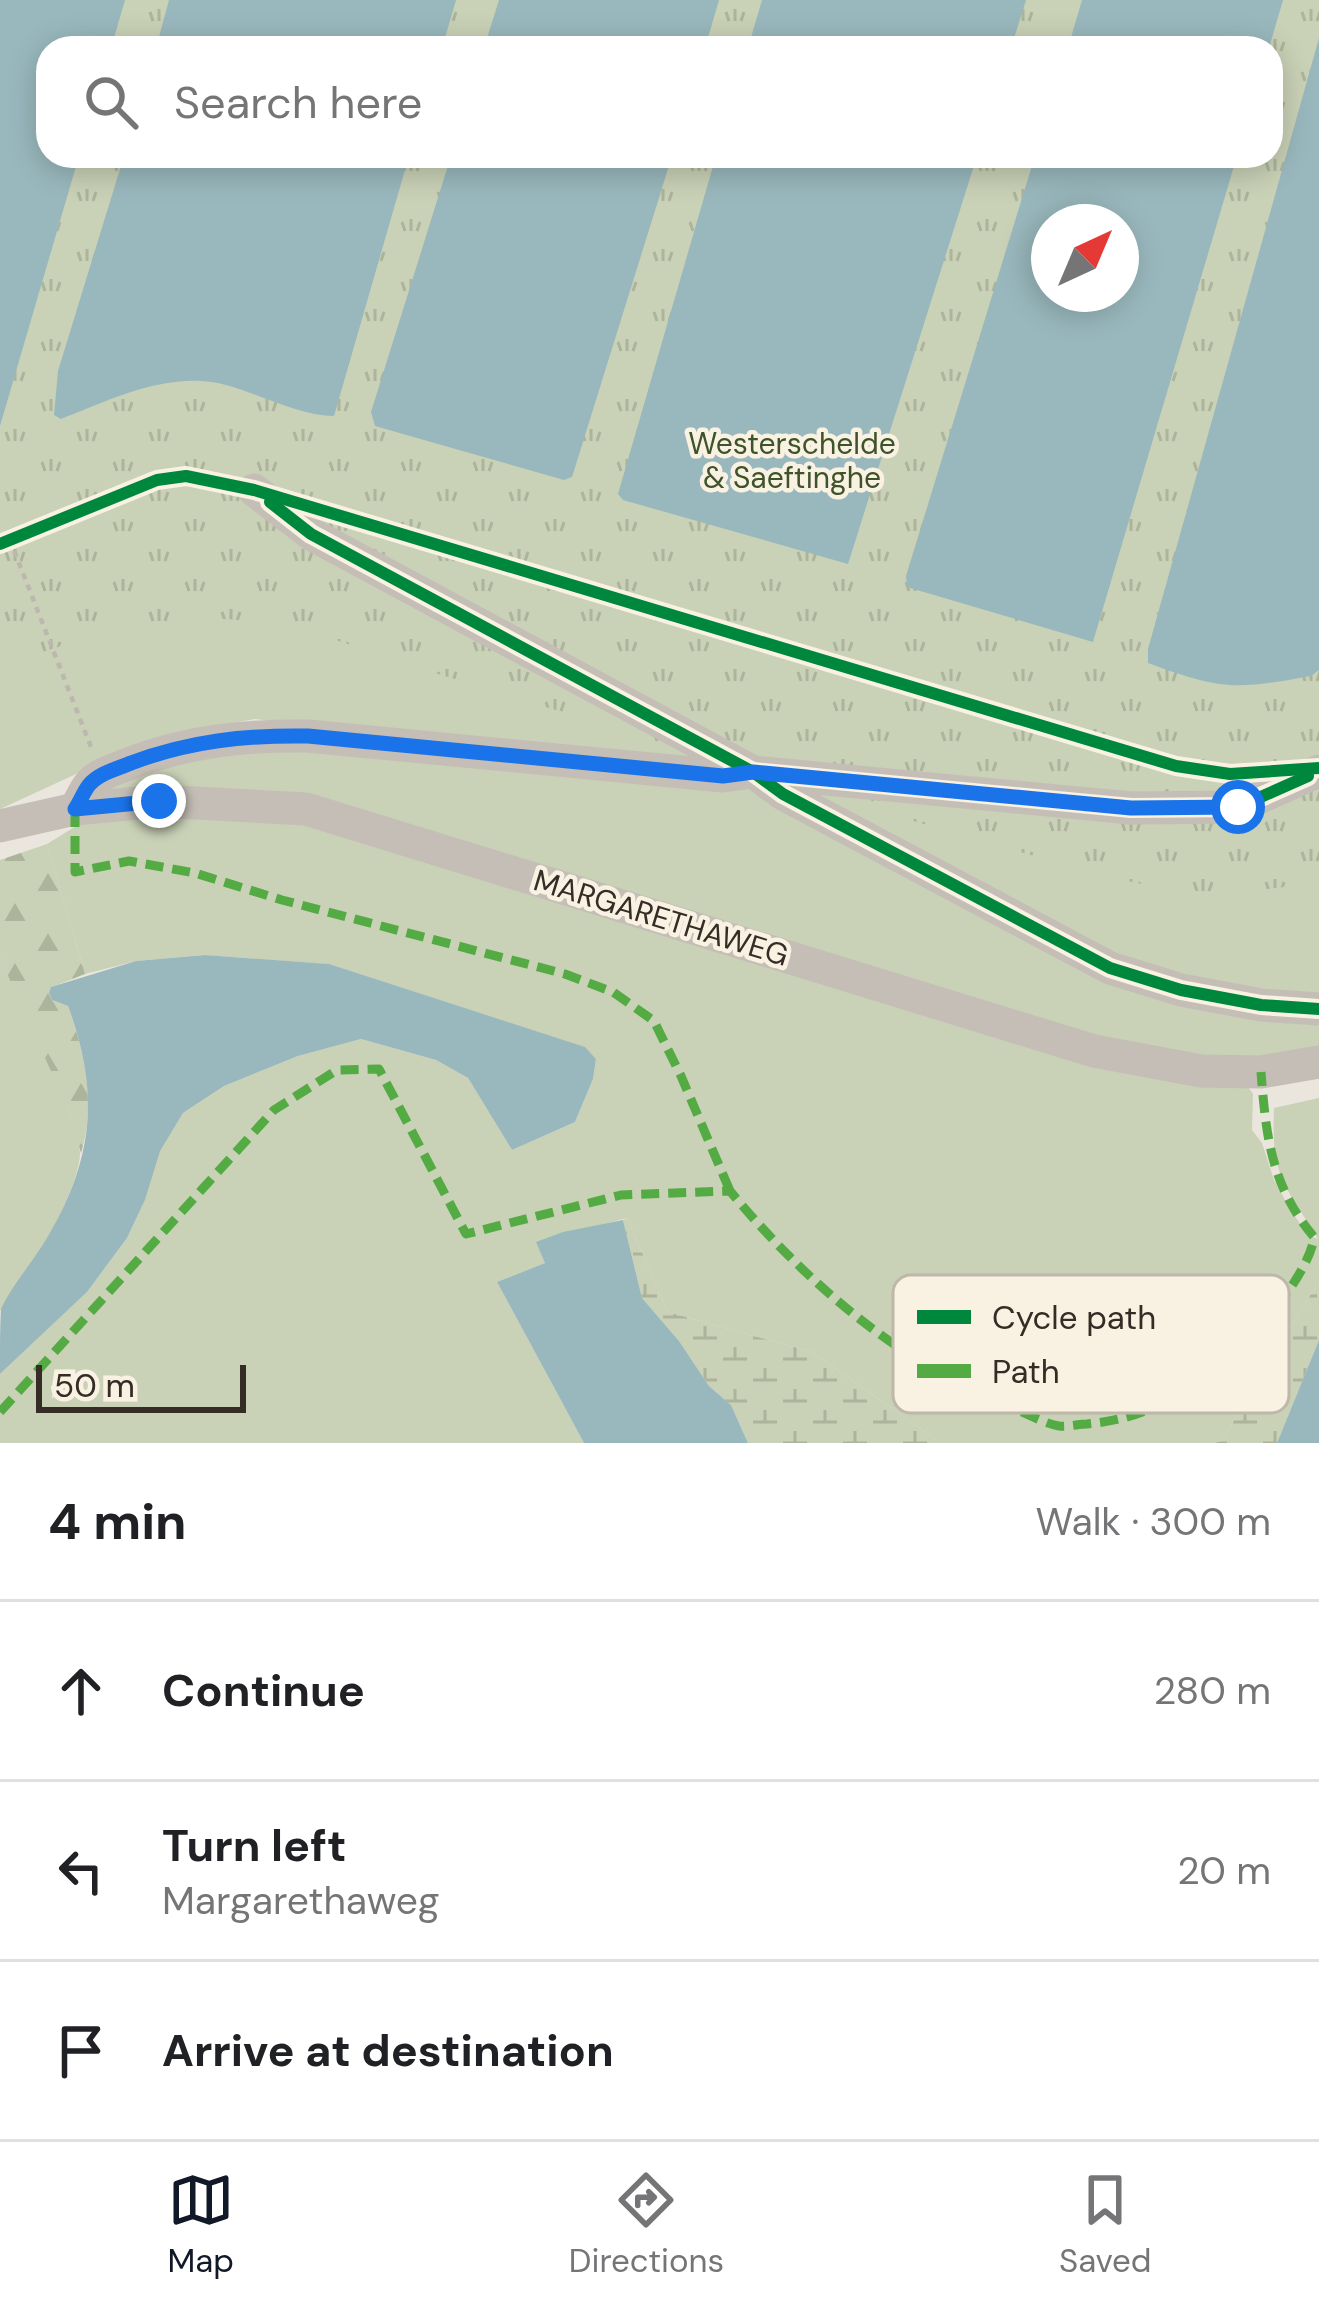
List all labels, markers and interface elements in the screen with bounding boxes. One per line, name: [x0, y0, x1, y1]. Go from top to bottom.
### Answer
search box: [36, 36, 1283, 168]
icon: search: [78, 69, 144, 135]
text: Search here: [174, 73, 422, 132]
north arrow: [1031, 204, 1139, 312]
park label: Westerschelde & Saeftinghe: [688, 424, 896, 497]
route end: [132, 774, 186, 828]
route start: [1211, 780, 1265, 834]
street label: MARGARETHAWEG: [529, 860, 793, 975]
legend: [893, 1275, 1289, 1413]
text: Cycle path: [992, 1296, 1156, 1339]
text: Path: [992, 1350, 1060, 1393]
scale bar: [36, 1359, 246, 1412]
text: 50 m: [54, 1364, 135, 1407]
text: 4 min: [48, 1488, 187, 1555]
text: Walk · 300 m: [1036, 1496, 1271, 1547]
icon: ahead: [48, 1658, 114, 1724]
text: Continue: [162, 1661, 365, 1720]
text: 280 m: [1154, 1665, 1271, 1716]
text: Turn left: [162, 1816, 346, 1875]
icon: left: [48, 1838, 114, 1904]
text: 20 m: [1177, 1845, 1271, 1896]
text: Margarethaweg: [162, 1875, 440, 1926]
icon: arrive: [48, 2018, 114, 2084]
text: Arrive at destination: [162, 2021, 614, 2080]
tab: Map: [167, 2167, 234, 2282]
tab: Directions: [569, 2167, 724, 2282]
tab: Saved: [1059, 2167, 1152, 2282]

